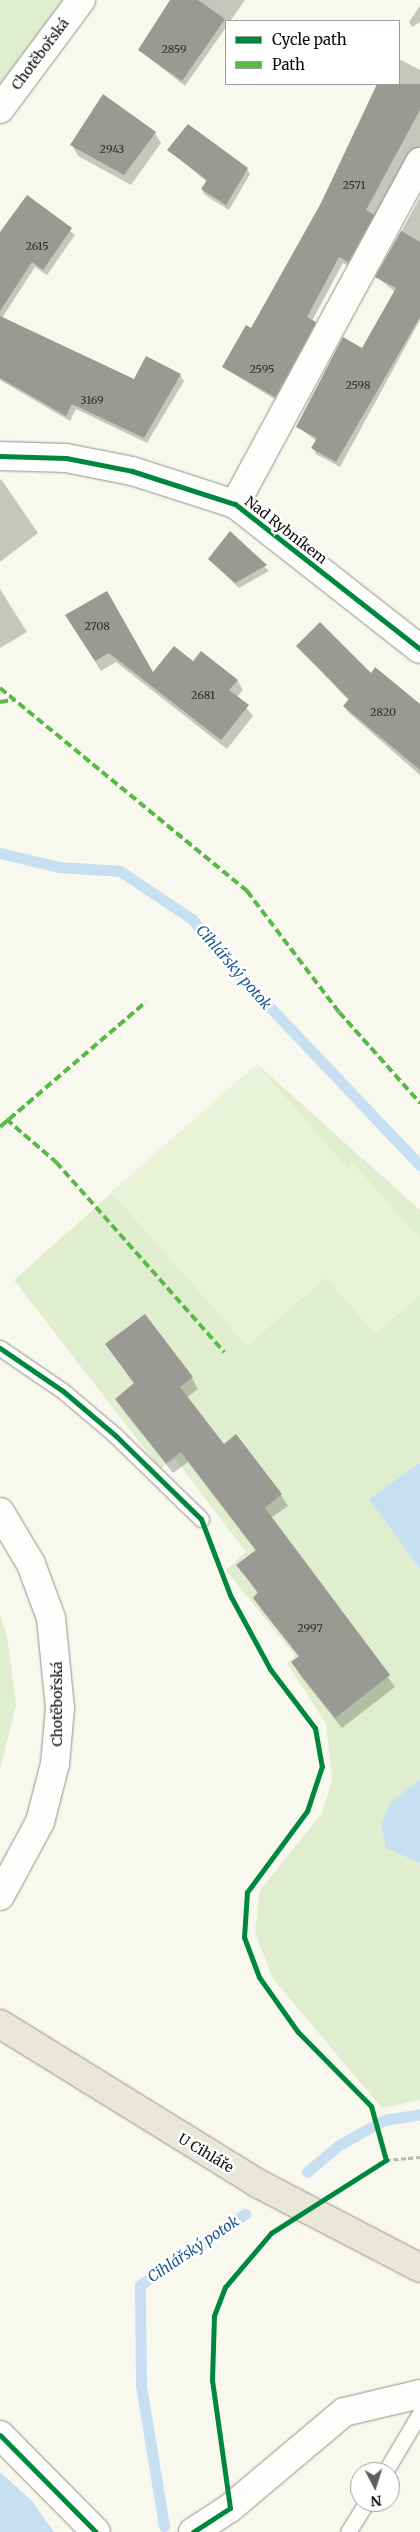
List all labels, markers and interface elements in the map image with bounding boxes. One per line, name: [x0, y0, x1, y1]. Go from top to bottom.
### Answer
street label: Chotěbořská: [8, 15, 72, 93]
legend: [225, 20, 400, 85]
text: Cycle path: [272, 30, 347, 49]
house number: 2859: [161, 42, 187, 56]
text: Path: [272, 55, 305, 74]
house number: 2943: [100, 142, 124, 156]
house number: 2571: [342, 178, 366, 192]
house number: 2615: [25, 239, 49, 253]
house number: 2595: [249, 362, 275, 376]
house number: 2598: [345, 378, 371, 392]
house number: 3169: [80, 393, 104, 407]
street label: Nad Rybníkem: [242, 493, 330, 567]
house number: 2708: [84, 619, 110, 633]
house number: 2681: [191, 688, 215, 702]
house number: 2820: [370, 705, 396, 719]
water label: Cihlářský potok: [192, 921, 276, 1013]
house number: 2997: [297, 1621, 323, 1635]
street label: Chotěbořská: [49, 1661, 65, 1747]
street label: U Cihláře: [175, 2130, 237, 2176]
water label: Cihlářský potok: [144, 2212, 242, 2286]
north arrow: [350, 2462, 400, 2512]
text: N: [370, 2491, 383, 2510]

